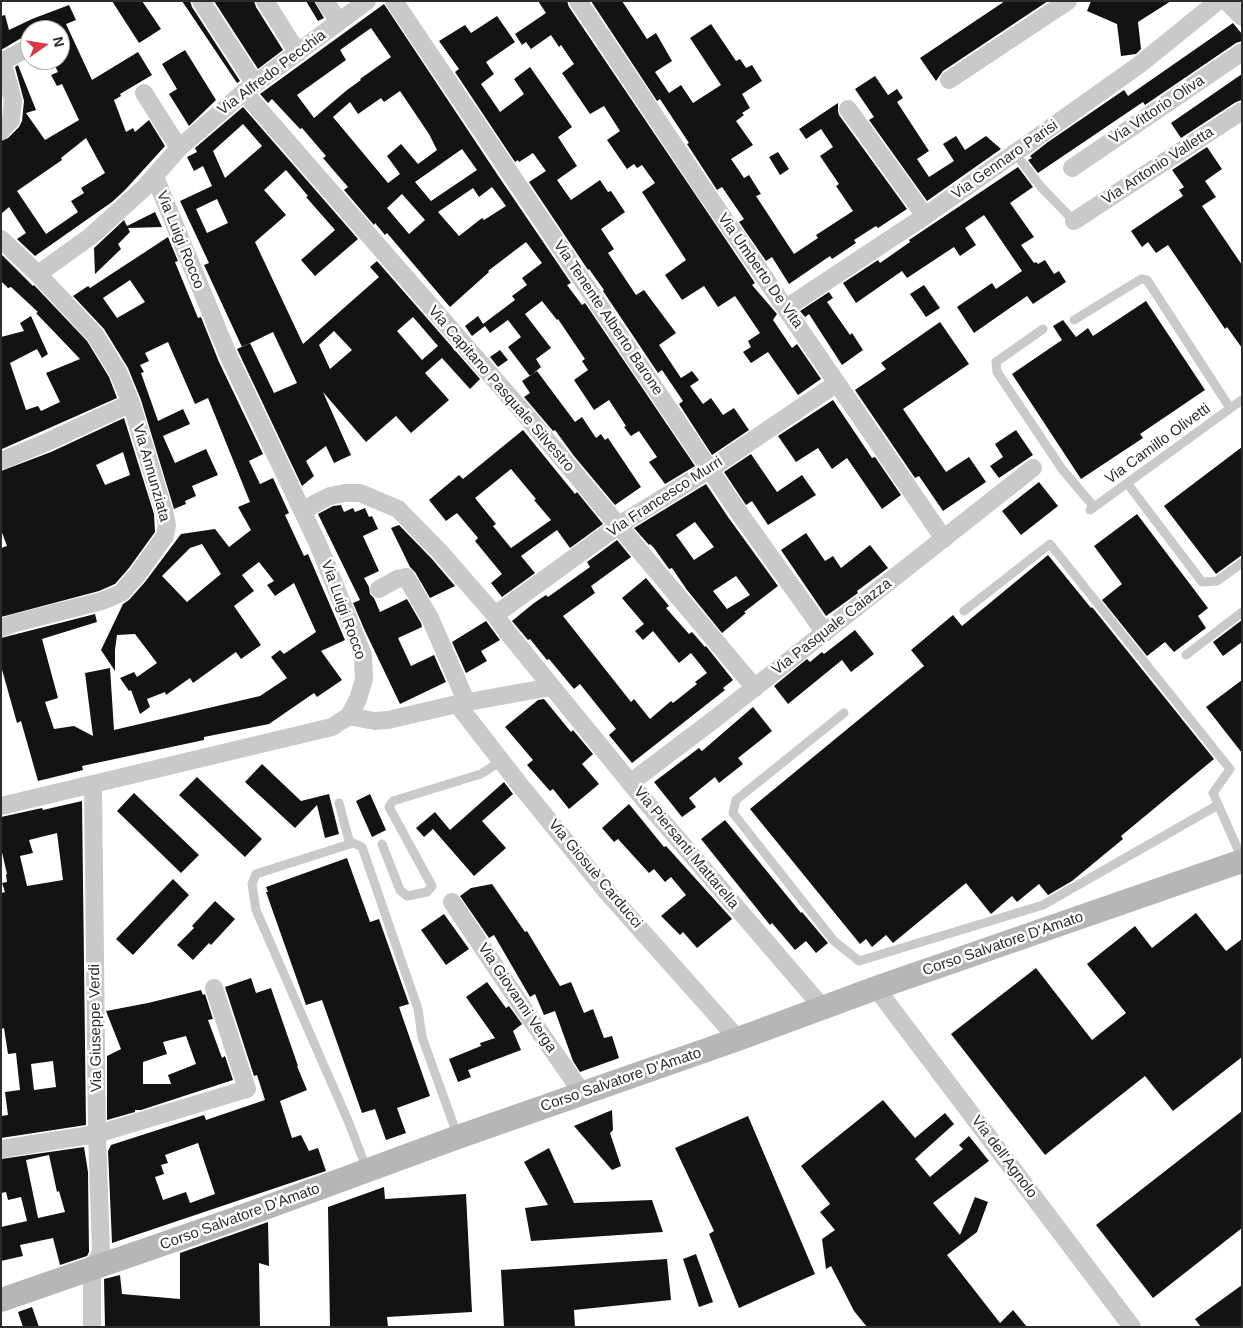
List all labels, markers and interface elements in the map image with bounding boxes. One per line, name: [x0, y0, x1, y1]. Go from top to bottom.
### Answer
north arrow: [20, 20, 70, 70]
street label: Via Alfredo Pecchia: [214, 27, 330, 119]
text: N: [50, 35, 68, 49]
street label: Via Vittorio Oliva: [1106, 72, 1208, 148]
street label: Via Gennaro Parisi: [948, 117, 1062, 203]
street label: Via Antonio Valletta: [1099, 123, 1217, 209]
street label: Via Luigi Rocco: [152, 188, 208, 292]
street label: Via Umberto De Vita: [714, 210, 806, 332]
street label: Via Tenente Alberto Barone: [549, 237, 667, 399]
street label: Via Capitano Pasquale Silvestro: [424, 302, 578, 476]
street label: Via Camillo Olivetti: [1102, 400, 1214, 488]
street label: Via Annunziata: [128, 422, 174, 524]
street label: Via Francesco Murri: [604, 453, 726, 541]
street label: Via Luigi Rocco: [317, 558, 369, 662]
street label: Via Pasquale Caiazza: [769, 575, 895, 679]
street label: Via Piersanti Mattarella: [630, 783, 742, 913]
street label: Via Giosuè Carducci: [544, 816, 646, 932]
street label: Corso Salvatore D'Amato: [920, 908, 1086, 980]
street label: Via Giovanni Verga: [474, 940, 560, 1056]
street label: Via Giuseppe Verdi: [86, 964, 106, 1092]
street label: Corso Salvatore D'Amato: [538, 1044, 704, 1116]
street label: Via dell'Agnolo: [967, 1112, 1041, 1202]
street label: Corso Salvatore D'Amato: [158, 1180, 322, 1254]

